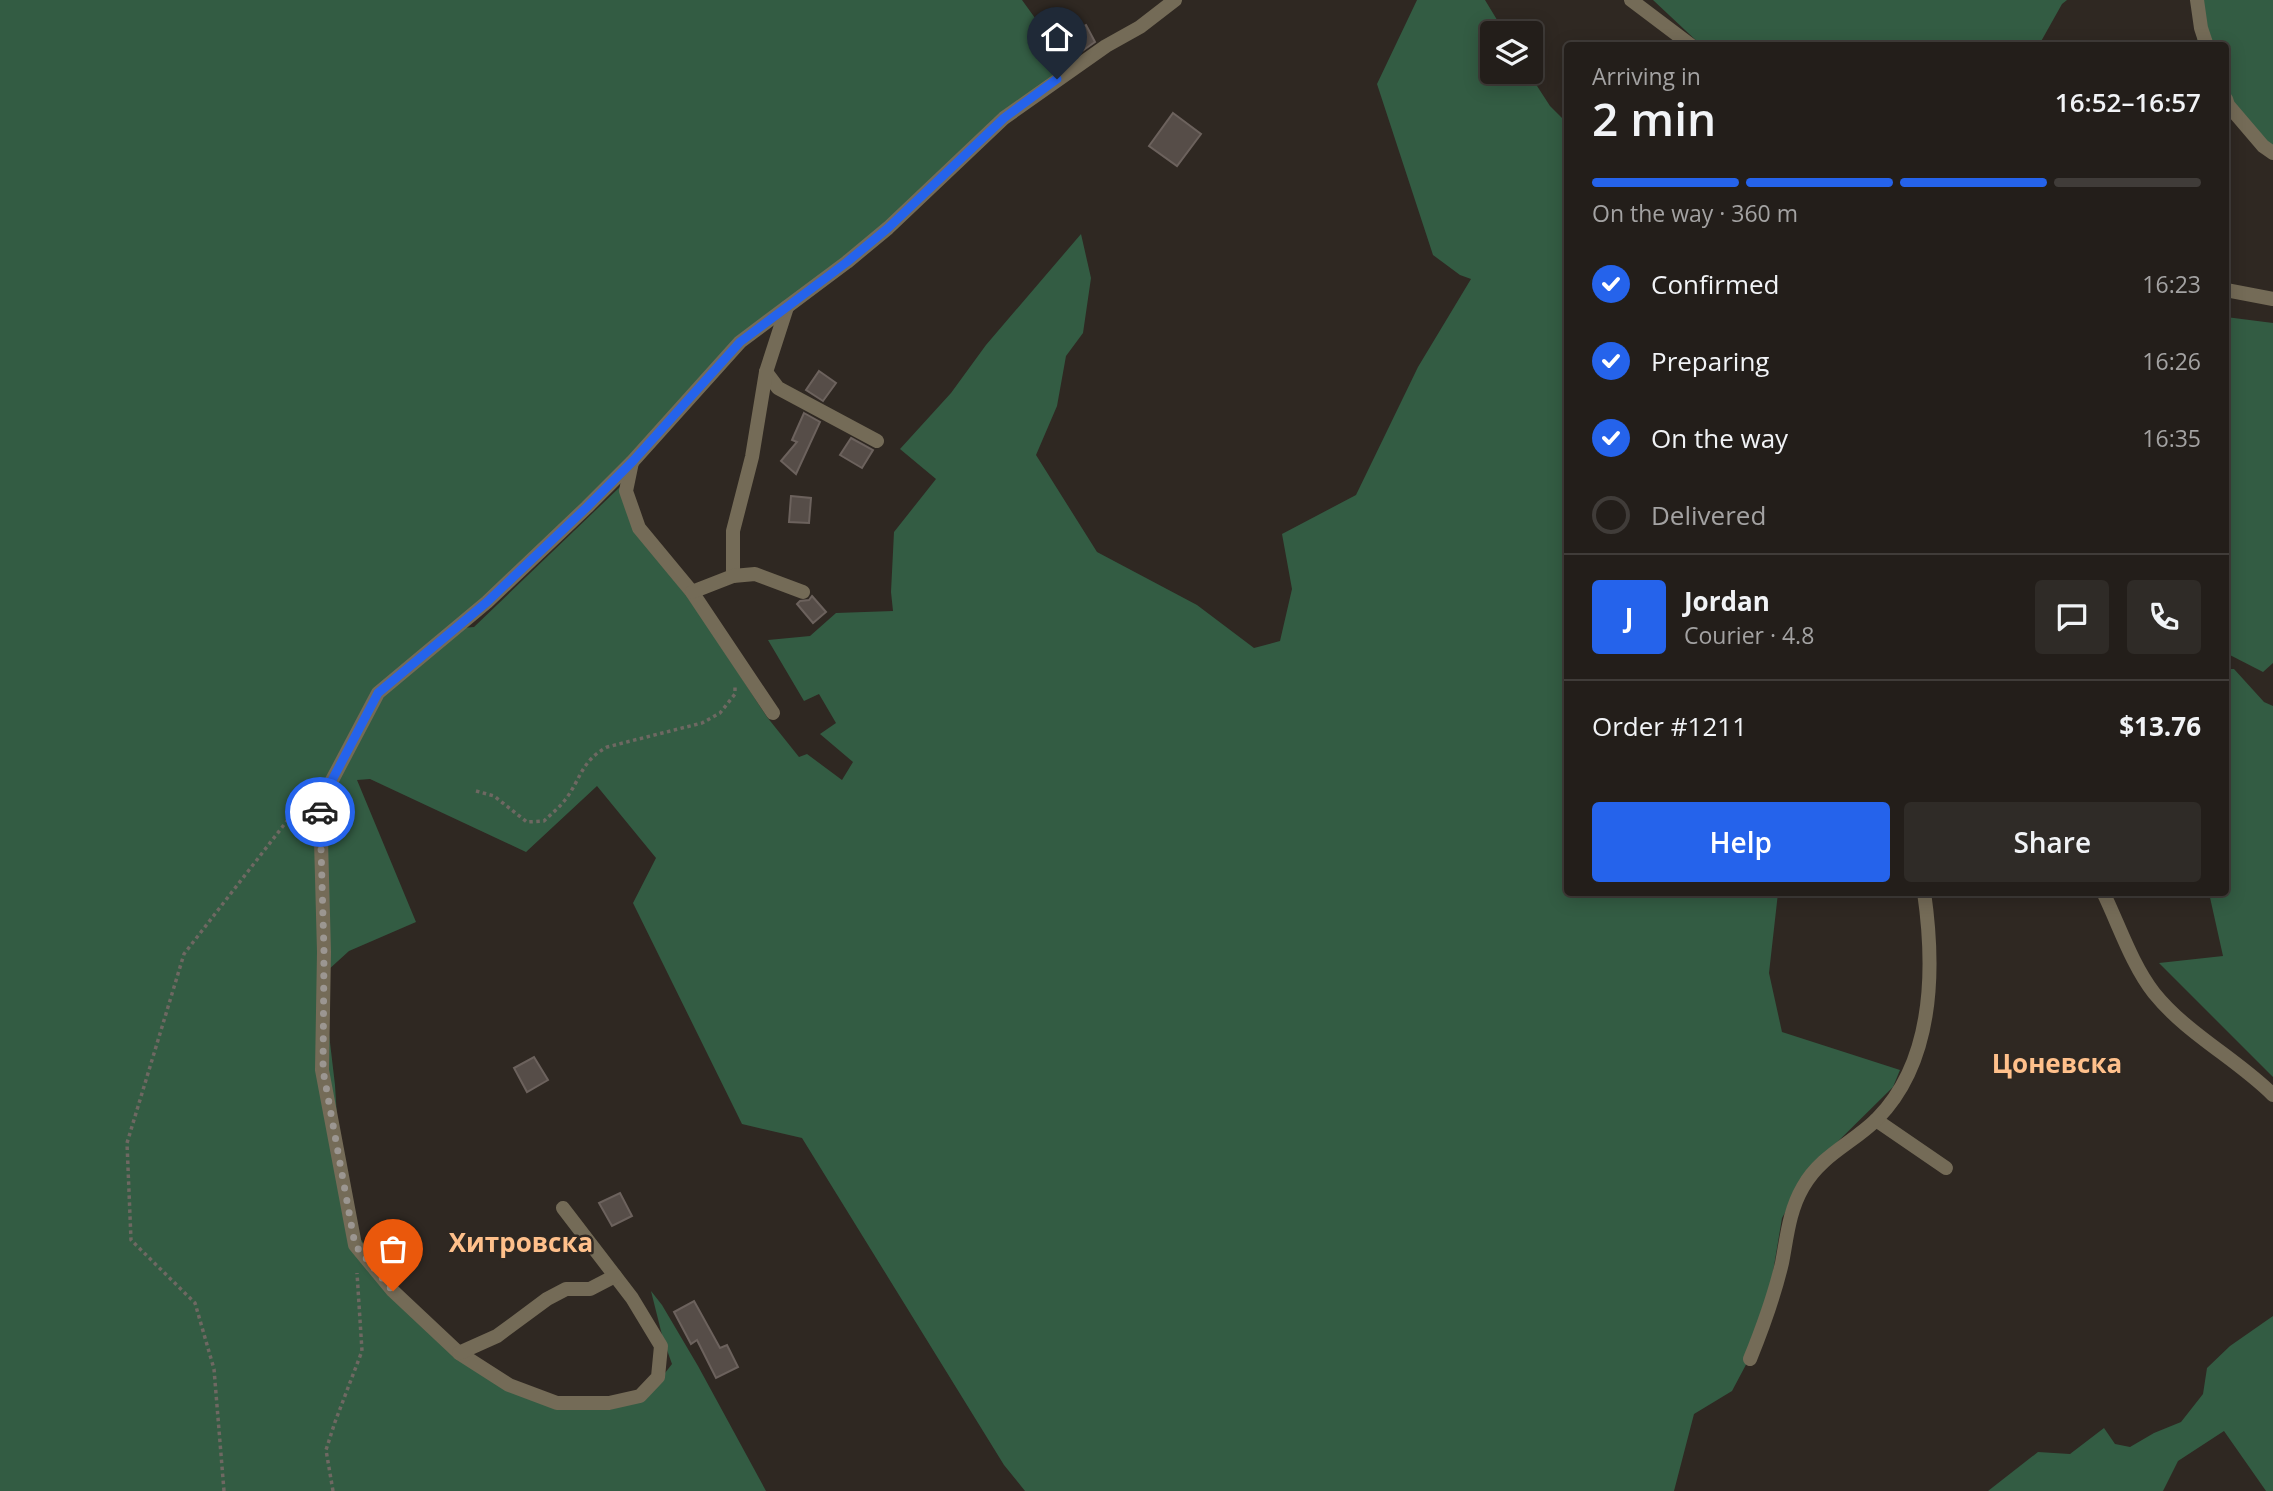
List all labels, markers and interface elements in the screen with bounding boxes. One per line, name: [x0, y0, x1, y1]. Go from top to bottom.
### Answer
pin: [1027, 7, 1087, 79]
icon: home: [1038, 18, 1076, 56]
map controls: [1480, 21, 1543, 84]
button: layers: [1480, 21, 1543, 84]
text: Arriving in: [1592, 60, 1701, 92]
text: 16:52–16:57: [2055, 84, 2201, 120]
text: 2 min: [1592, 87, 1716, 149]
text: On the way · 360 m: [1592, 197, 1798, 229]
icon: check: [1592, 265, 1630, 303]
text: Confirmed: [1651, 266, 1779, 302]
text: 16:23: [2142, 268, 2201, 300]
icon: check: [1592, 342, 1630, 380]
text: Preparing: [1651, 343, 1769, 379]
text: 16:26: [2142, 345, 2201, 377]
icon: check: [1592, 419, 1630, 457]
text: On the way: [1651, 420, 1788, 456]
text: 16:35: [2142, 422, 2201, 454]
text: Delivered: [1651, 497, 1766, 533]
button: chat: [2035, 580, 2109, 654]
button: phone: [2127, 580, 2201, 654]
text: Jordan: [1684, 583, 1770, 619]
text: J: [1625, 599, 1633, 635]
text: Courier · 4.8: [1684, 619, 1814, 651]
text: Order #1211: [1592, 708, 1747, 744]
text: $13.76: [2119, 708, 2201, 744]
courier: [285, 777, 355, 847]
icon: car: [301, 793, 339, 831]
button: Help: [1592, 802, 1890, 882]
button: Share: [1904, 802, 2201, 882]
district label: Цоневска: [1992, 1045, 2122, 1081]
pin: [363, 1219, 423, 1291]
district label: Хитровска: [449, 1224, 593, 1260]
icon: bag: [374, 1230, 412, 1268]

